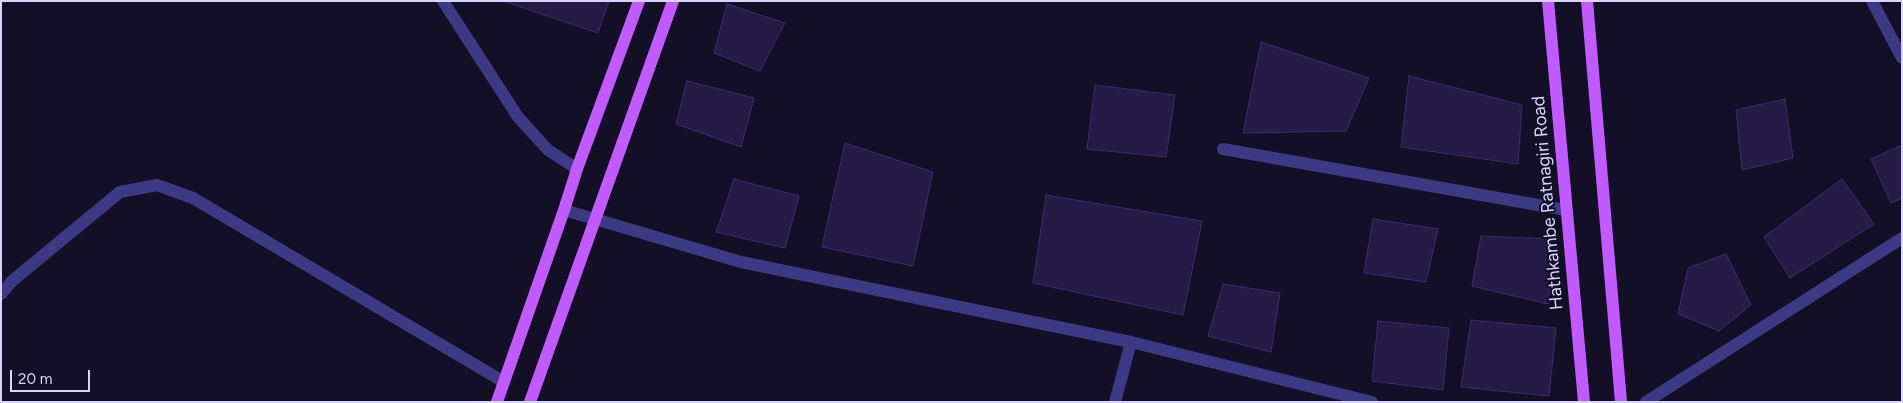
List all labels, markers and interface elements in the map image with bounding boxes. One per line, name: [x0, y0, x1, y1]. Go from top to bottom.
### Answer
street label: Hathkambe Ratnagiri Road: [1528, 95, 1568, 311]
scale bar: [12, 360, 92, 392]
text: 20 m: [18, 370, 52, 388]

